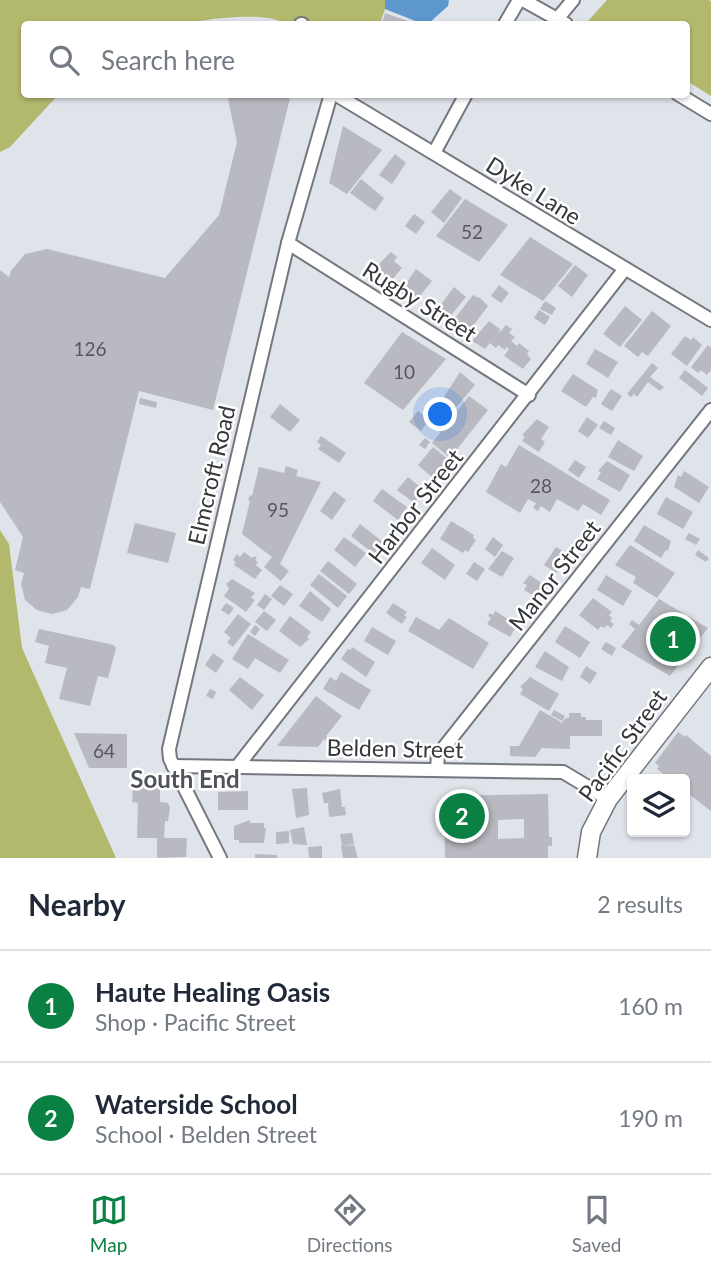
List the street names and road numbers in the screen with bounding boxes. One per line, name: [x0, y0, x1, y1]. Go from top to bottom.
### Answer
street label: Dyke Lane: [481, 150, 587, 230]
street label: Rugby Street: [358, 255, 483, 347]
street label: Elmcroft Road: [181, 403, 241, 547]
street label: Harbor Street: [362, 443, 469, 569]
street label: Manor Street: [502, 514, 606, 636]
street label: Pacific Street: [572, 683, 673, 807]
street label: Belden Street: [326, 733, 464, 763]

